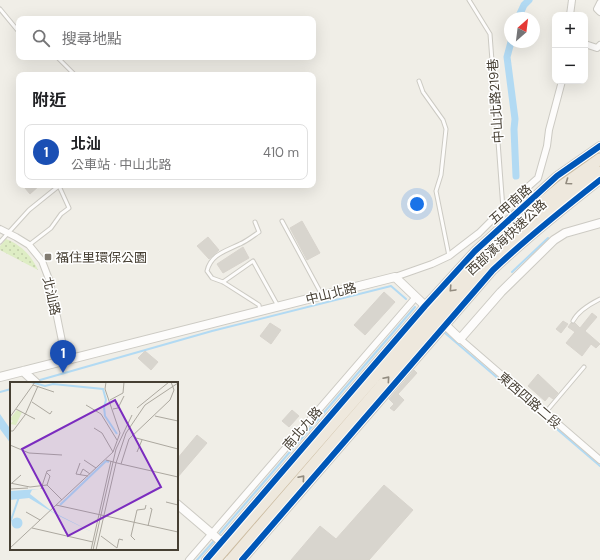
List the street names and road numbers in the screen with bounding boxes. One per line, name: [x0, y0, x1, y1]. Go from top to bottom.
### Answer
street label: 中山北路219巷: [484, 58, 507, 144]
street label: 五甲南路: [485, 181, 535, 228]
street label: 西部濱海快速公路: [463, 196, 550, 279]
street label: 北汕路: [39, 275, 64, 317]
street label: 中山北路: [304, 279, 358, 308]
street label: 東西四路二段: [495, 368, 565, 432]
street label: 南北九路: [279, 403, 326, 454]

